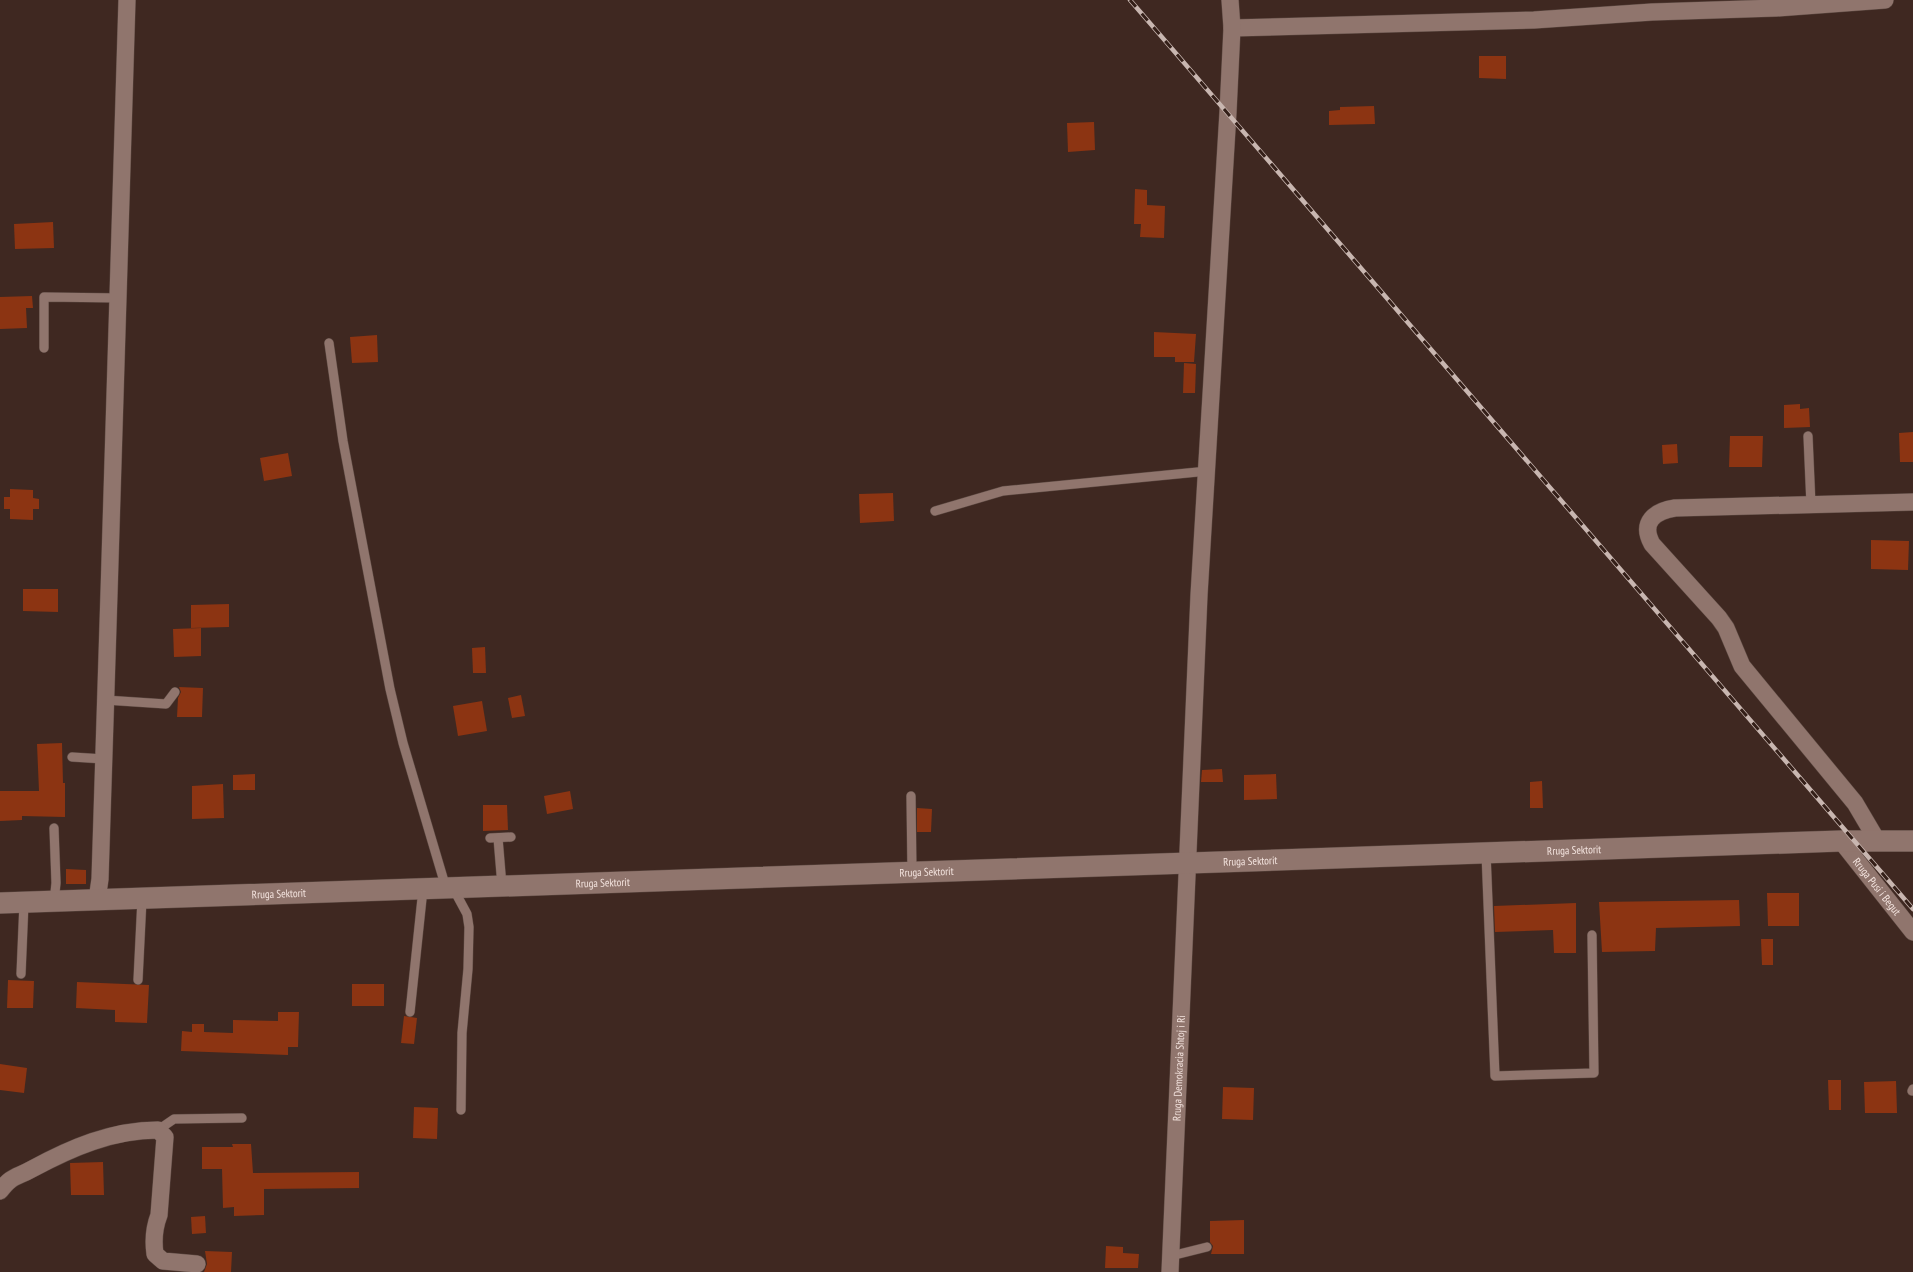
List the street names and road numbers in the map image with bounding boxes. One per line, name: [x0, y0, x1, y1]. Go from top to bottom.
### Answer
street label: Rruga Sektorit: [1547, 842, 1601, 858]
street label: Rruga Sektorit: [1223, 853, 1278, 869]
street label: Rruga Pusi i Begut: [1850, 855, 1904, 918]
street label: Rruga Sektorit: [899, 864, 954, 880]
street label: Rruga Sektorit: [575, 875, 630, 891]
street label: Rruga Sektorit: [251, 886, 306, 902]
street label: Rruga Demokracia Shtoj i Ri: [1169, 1015, 1188, 1121]

